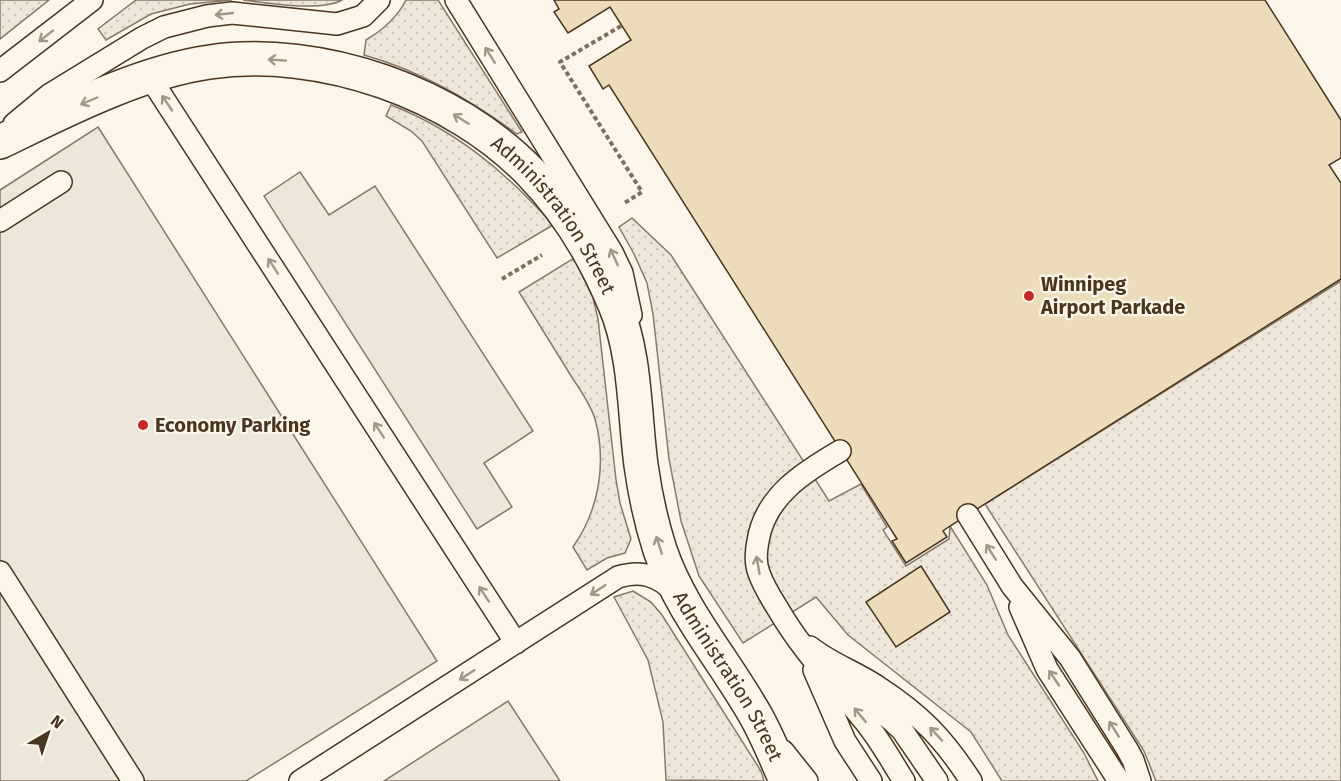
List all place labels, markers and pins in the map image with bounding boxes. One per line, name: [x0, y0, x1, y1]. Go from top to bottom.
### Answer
place label: Winnipeg Airport Parkade: [1040, 272, 1185, 319]
marker: Winnipeg Airport Parkade: [1022, 289, 1036, 303]
place label: Economy Parking: [155, 413, 311, 437]
marker: Economy Parking: [136, 418, 150, 432]

